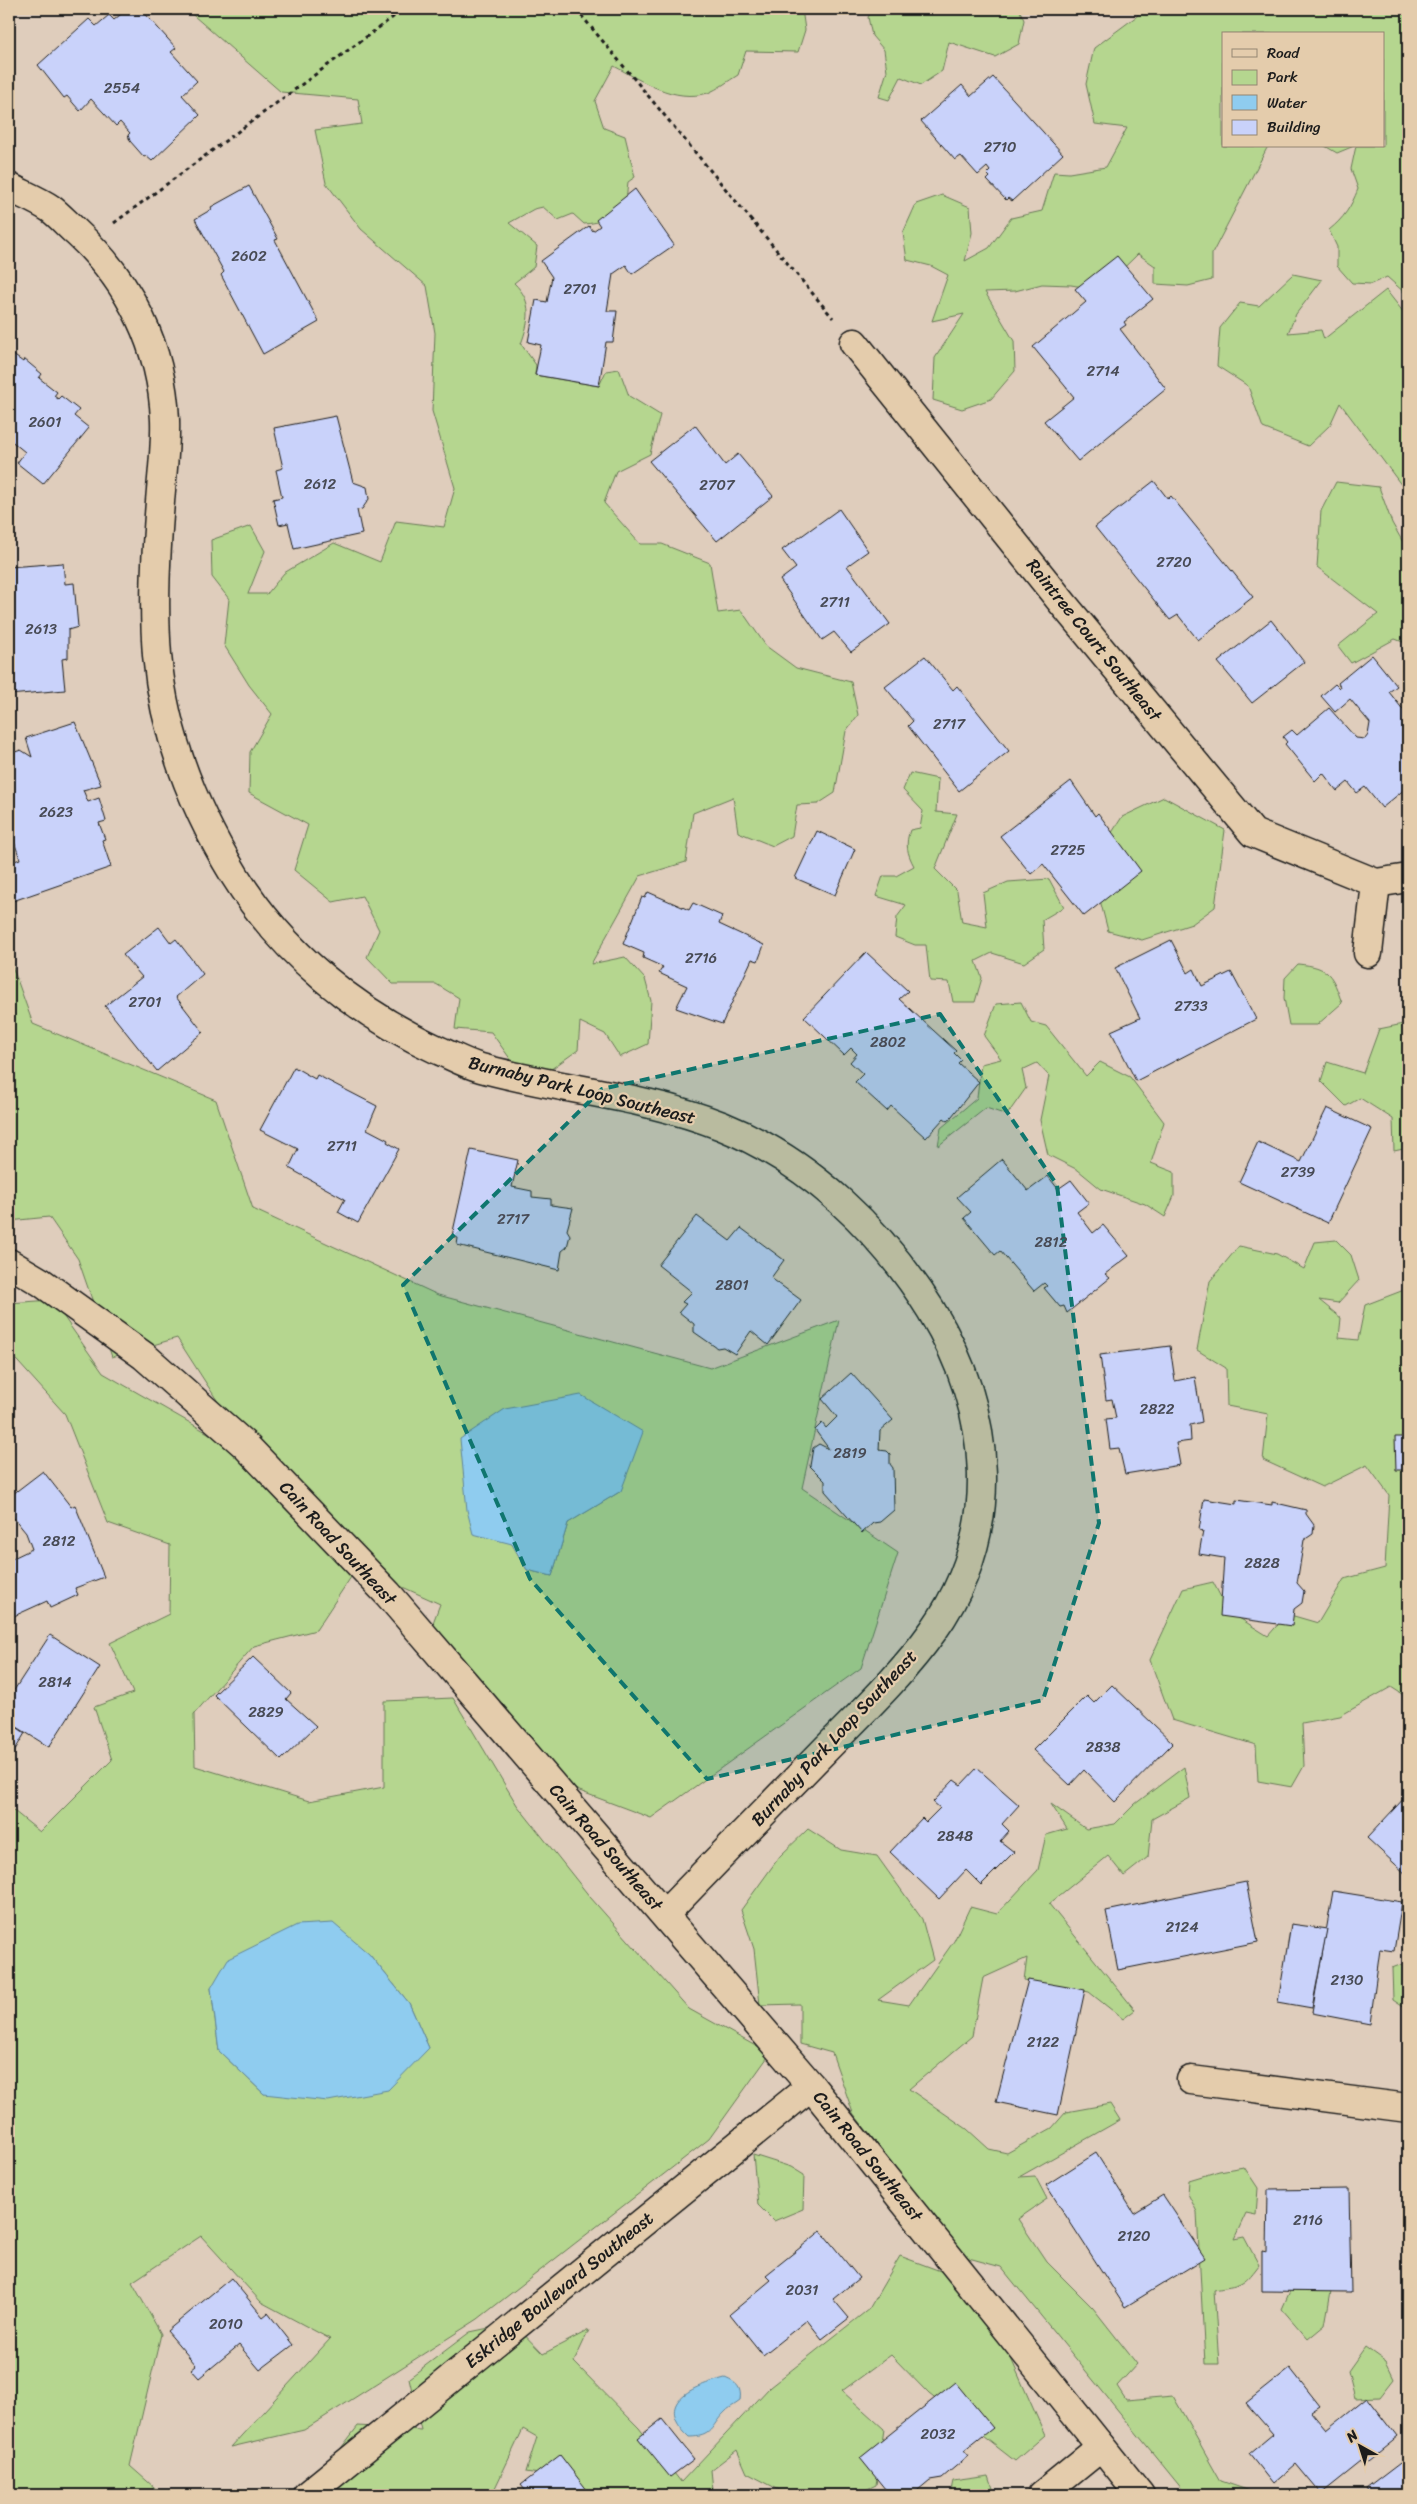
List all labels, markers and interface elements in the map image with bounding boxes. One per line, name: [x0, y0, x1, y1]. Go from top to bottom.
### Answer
legend: [1222, 32, 1384, 148]
text: Road: [1267, 40, 1300, 66]
text: Park: [1267, 64, 1298, 90]
house number: 2554: [104, 75, 140, 101]
text: Water: [1267, 90, 1307, 116]
text: Building: [1267, 114, 1321, 140]
house number: 2710: [983, 134, 1017, 160]
house number: 2602: [231, 243, 267, 269]
house number: 2701: [563, 276, 597, 302]
house number: 2714: [1086, 358, 1120, 384]
house number: 2601: [28, 409, 62, 435]
house number: 2612: [304, 471, 336, 497]
house number: 2707: [699, 472, 736, 498]
house number: 2720: [1156, 549, 1192, 575]
street label: Raintree Court Southeast: [1018, 551, 1171, 729]
house number: 2711: [820, 589, 850, 615]
house number: 2613: [25, 616, 57, 642]
house number: 2717: [933, 711, 967, 737]
house number: 2623: [39, 799, 73, 825]
house number: 2725: [1050, 837, 1086, 863]
house number: 2716: [685, 945, 717, 971]
house number: 2701: [128, 989, 162, 1015]
house number: 2733: [1174, 993, 1208, 1019]
house number: 2802: [870, 1029, 906, 1055]
street label: Burnaby Park Loop Southeast: [465, 1046, 699, 1134]
house number: 2711: [327, 1133, 357, 1159]
house number: 2739: [1281, 1159, 1315, 1185]
house number: 2717: [497, 1206, 531, 1232]
house number: 2812: [1035, 1229, 1068, 1255]
house number: 2801: [715, 1272, 749, 1298]
house number: 2822: [1139, 1396, 1175, 1422]
house number: 2819: [833, 1440, 867, 1466]
street label: Cain Road Southeast: [271, 1473, 405, 1614]
house number: 2812: [43, 1528, 76, 1554]
house number: 2828: [1244, 1550, 1280, 1576]
street label: Burnaby Park Loop Southeast: [743, 1642, 925, 1834]
house number: 2814: [38, 1669, 72, 1695]
house number: 2829: [248, 1699, 284, 1725]
house number: 2838: [1086, 1734, 1120, 1760]
street label: Cain Road Southeast: [541, 1776, 672, 1919]
house number: 2848: [937, 1823, 973, 1849]
house number: 2124: [1165, 1914, 1199, 1940]
house number: 2130: [1331, 1967, 1363, 1993]
house number: 2122: [1027, 2029, 1060, 2055]
street label: Cain Road Southeast: [805, 2083, 932, 2229]
street label: Eskridge Boulevard Southeast: [457, 2203, 661, 2377]
house number: 2116: [1293, 2207, 1323, 2233]
house number: 2120: [1117, 2223, 1151, 2249]
house number: 2031: [786, 2277, 818, 2303]
house number: 2010: [209, 2311, 243, 2337]
house number: 2032: [920, 2421, 956, 2447]
north arrow: [1334, 2422, 1384, 2472]
text: N: [1340, 2423, 1364, 2450]

